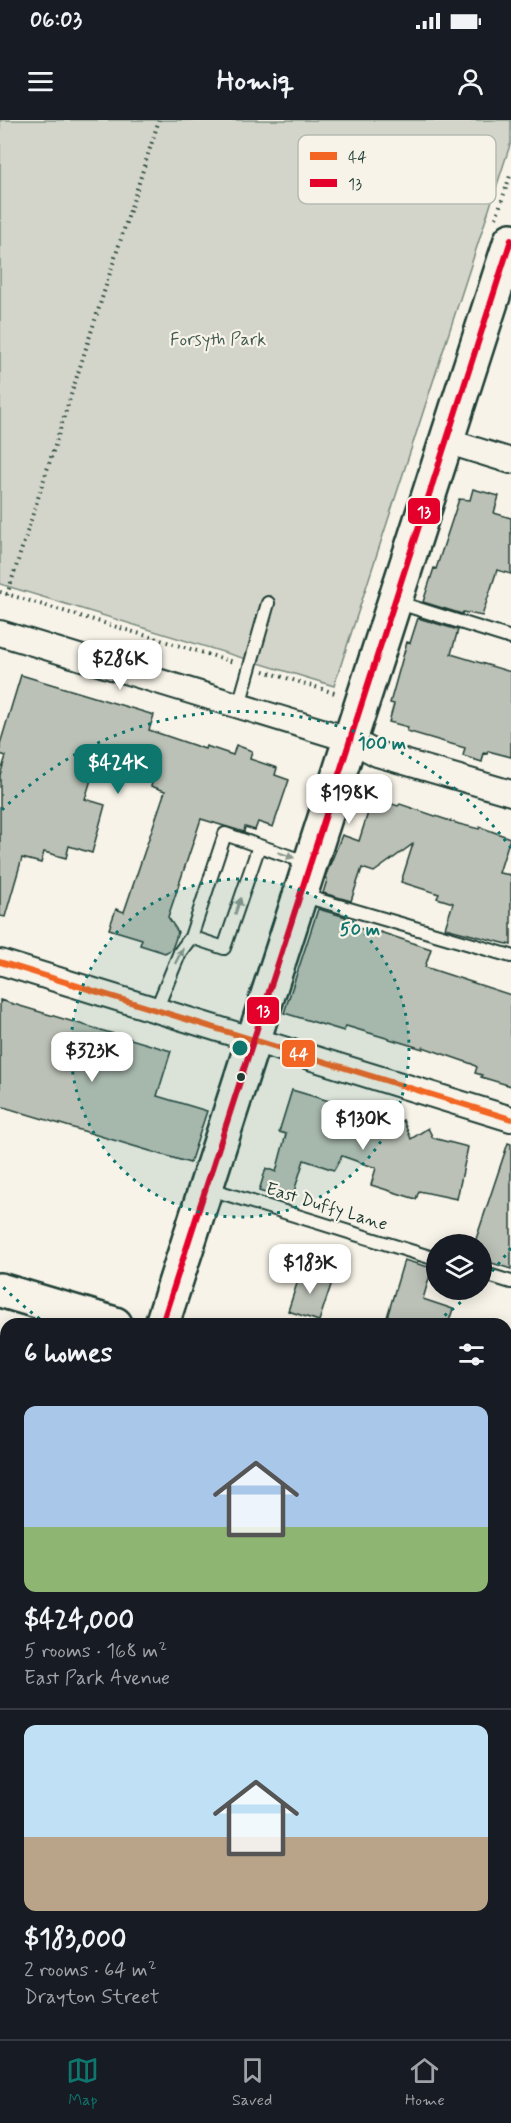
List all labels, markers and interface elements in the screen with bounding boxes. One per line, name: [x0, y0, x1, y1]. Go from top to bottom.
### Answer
text: 06:03: [30, 7, 82, 35]
text: Homiq: [217, 64, 294, 99]
icon: menu: [24, 65, 57, 98]
icon: person: [454, 65, 487, 98]
legend: [298, 135, 496, 204]
text: 44: [348, 147, 367, 168]
text: 13: [348, 174, 362, 195]
park label: Forsyth Park: [170, 328, 266, 352]
line badge: 13: [407, 497, 441, 525]
text: 13: [417, 502, 431, 523]
pin: $286K: [78, 640, 162, 691]
text: $286K: [92, 646, 148, 673]
text: 100 m: [358, 732, 406, 756]
pin: $424K: [76, 744, 160, 795]
text: $424K: [88, 750, 148, 777]
pin: $198K: [307, 774, 391, 825]
text: $198K: [320, 780, 378, 807]
one-way arrow: [277, 851, 295, 861]
one-way arrow: [234, 897, 244, 915]
text: 50 m: [340, 918, 380, 942]
one-way arrow: [174, 947, 184, 964]
line badge: 13: [246, 996, 280, 1025]
text: 13: [256, 1001, 270, 1022]
pin: $323K: [50, 1032, 134, 1083]
text: $323K: [65, 1038, 119, 1065]
centre of rings: [230, 1038, 250, 1058]
line badge: 44: [281, 1039, 316, 1068]
text: 44: [289, 1044, 309, 1065]
unlabelled marker: [235, 1071, 247, 1083]
pin: $130K: [321, 1100, 405, 1151]
text: $130K: [335, 1106, 391, 1133]
street label: East Duffy Lane: [263, 1177, 391, 1237]
map controls: [426, 1234, 492, 1300]
button: layers: [426, 1234, 492, 1300]
pin: $183K: [268, 1244, 352, 1295]
text: $183K: [283, 1250, 337, 1277]
text: 6 homes: [24, 1337, 112, 1371]
icon: filters: [455, 1338, 488, 1371]
icon: home: [202, 1445, 310, 1553]
text: $424,000: [24, 1604, 134, 1638]
text: 5 rooms · 168 m²: [24, 1638, 167, 1665]
text: East Park Avenue: [24, 1665, 170, 1692]
icon: home: [202, 1764, 310, 1872]
text: $183,000: [24, 1923, 126, 1957]
text: 2 rooms · 64 m²: [24, 1957, 157, 1984]
text: Drayton Street: [24, 1984, 159, 2011]
tab: Map: [66, 2054, 99, 2111]
tab: Saved: [232, 2054, 272, 2111]
tab: Home: [405, 2054, 445, 2111]

